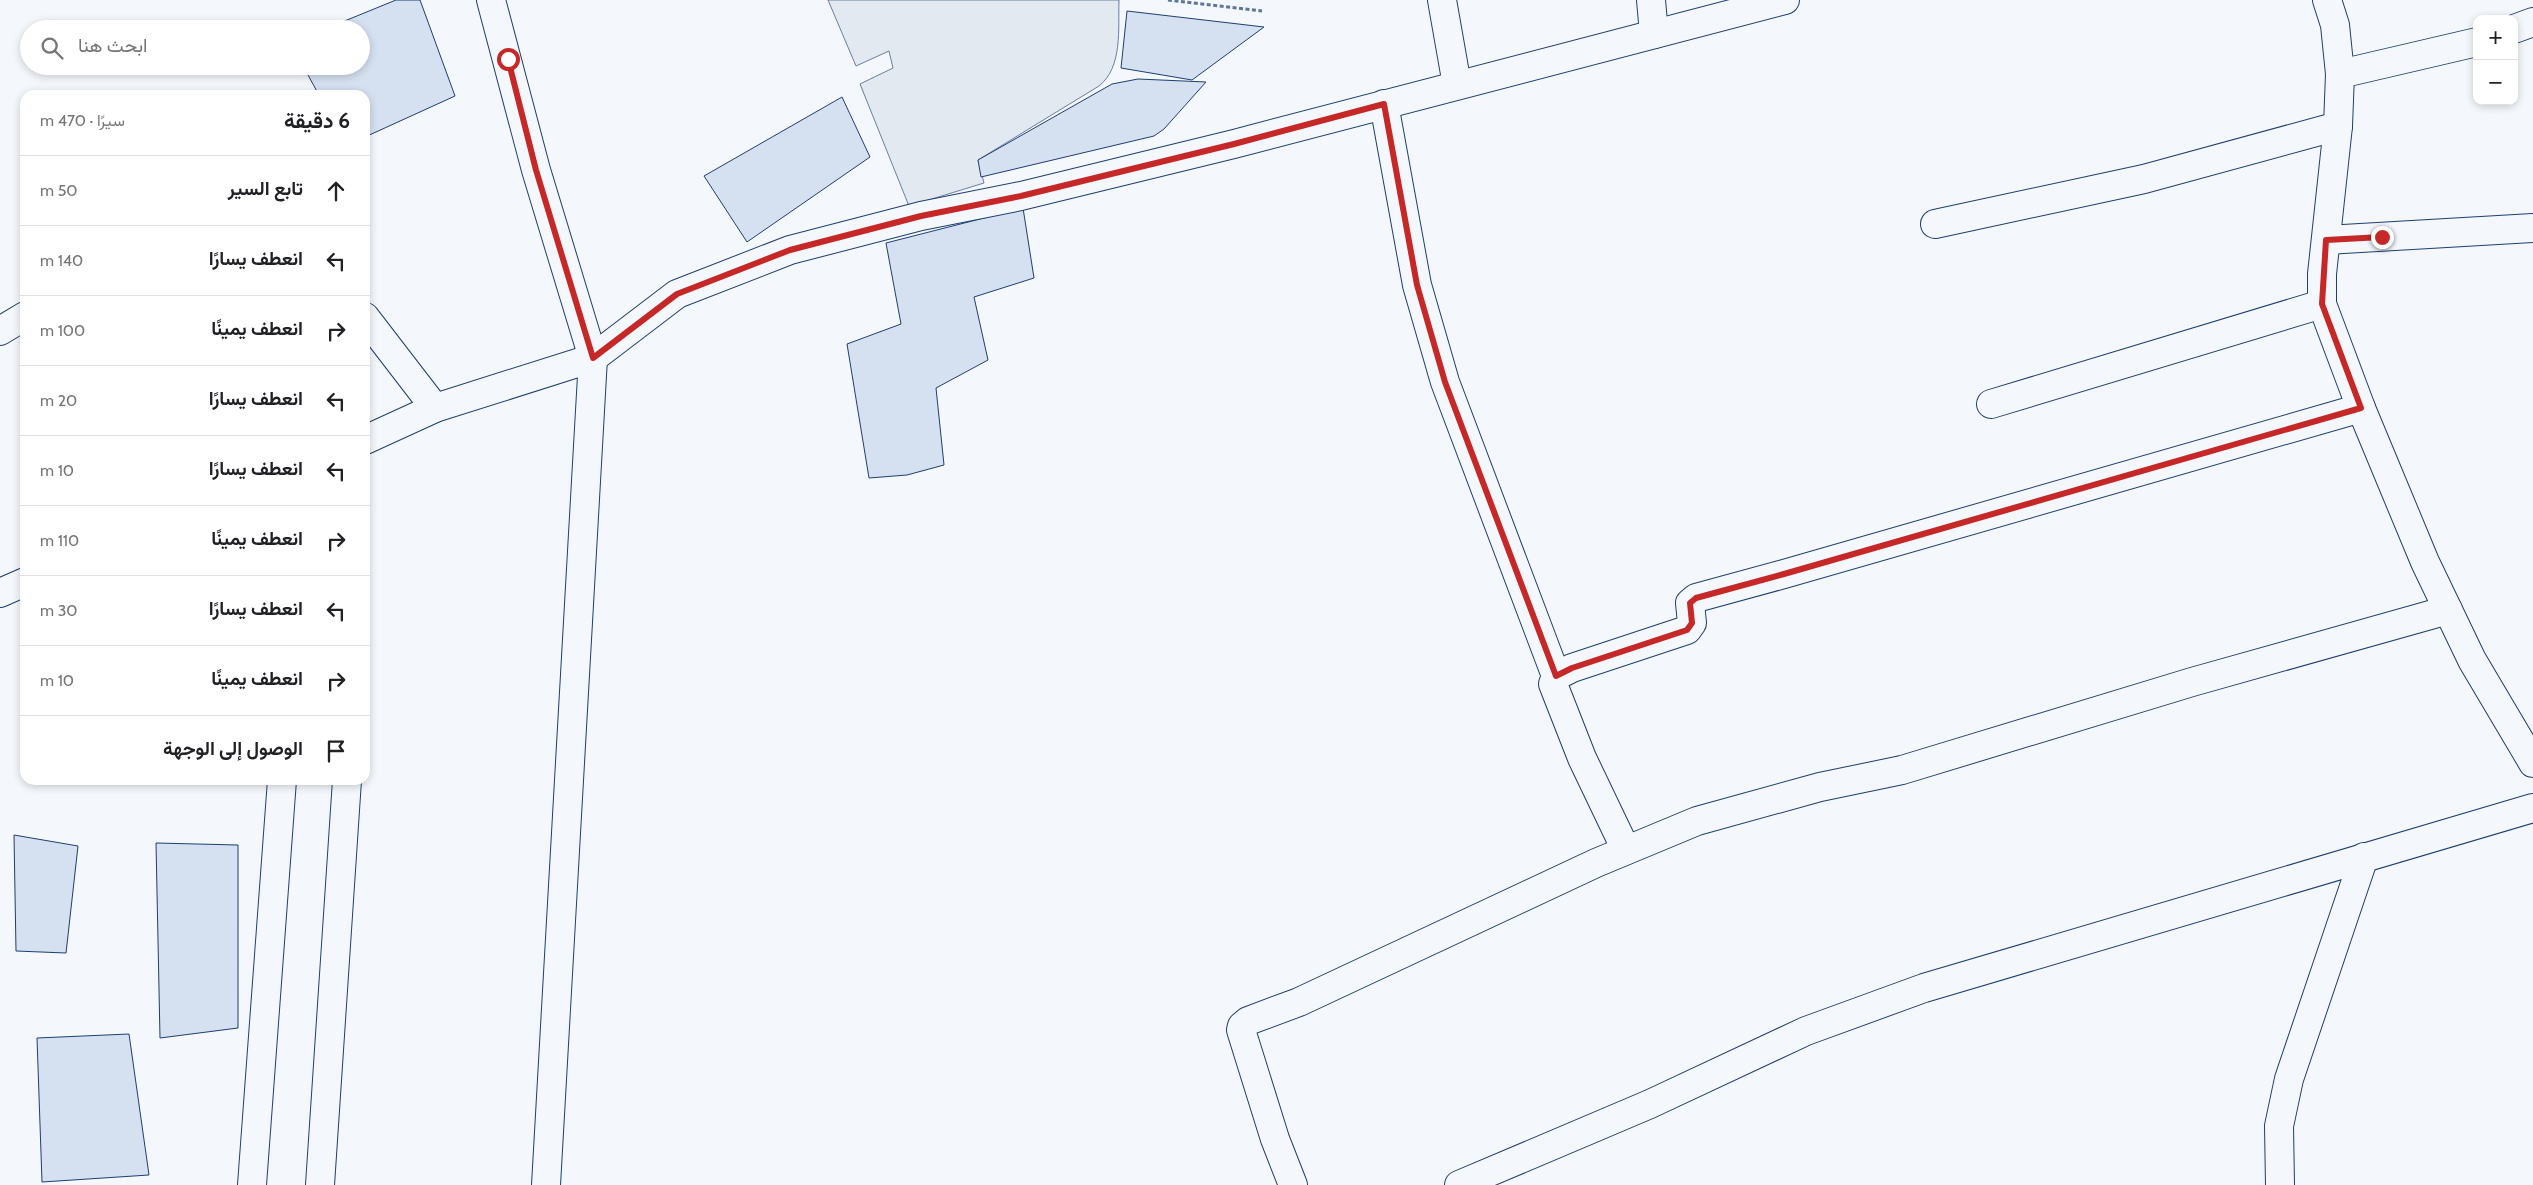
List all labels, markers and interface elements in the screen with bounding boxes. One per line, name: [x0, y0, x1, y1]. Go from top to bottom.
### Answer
map controls: [2473, 15, 2518, 105]
button: +: [2473, 15, 2518, 60]
search box: [20, 20, 370, 75]
icon: search: [38, 34, 66, 62]
text: ابحث هنا: [78, 34, 147, 57]
route start: [497, 48, 520, 71]
button: −: [2473, 60, 2518, 105]
text: 6 دقيقة: [284, 108, 350, 133]
text: سيرًا · 470 m: [40, 111, 125, 130]
text: تابع السير: [228, 177, 303, 200]
icon: ahead: [322, 177, 350, 205]
text: 50 m: [40, 181, 77, 200]
route end: [2371, 226, 2394, 249]
text: انعطف يسارًا: [209, 247, 303, 270]
icon: left: [322, 247, 350, 275]
text: 140 m: [40, 251, 83, 270]
text: انعطف يمينًا: [211, 317, 303, 340]
icon: right: [322, 317, 350, 345]
text: 100 m: [40, 321, 85, 340]
text: انعطف يسارًا: [209, 387, 303, 410]
icon: left: [322, 387, 350, 415]
text: 20 m: [40, 391, 77, 410]
text: انعطف يسارًا: [209, 457, 303, 480]
icon: left: [322, 457, 350, 485]
text: 10 m: [40, 461, 74, 480]
text: انعطف يمينًا: [211, 527, 303, 550]
icon: right: [322, 527, 350, 555]
text: 110 m: [40, 531, 79, 550]
text: انعطف يسارًا: [209, 597, 303, 620]
icon: left: [322, 597, 350, 625]
text: 30 m: [40, 601, 77, 620]
text: انعطف يمينًا: [211, 667, 303, 690]
icon: right: [322, 667, 350, 695]
text: 10 m: [40, 671, 74, 690]
text: الوصول إلى الوجهة: [163, 737, 303, 760]
icon: arrive: [322, 737, 350, 765]

